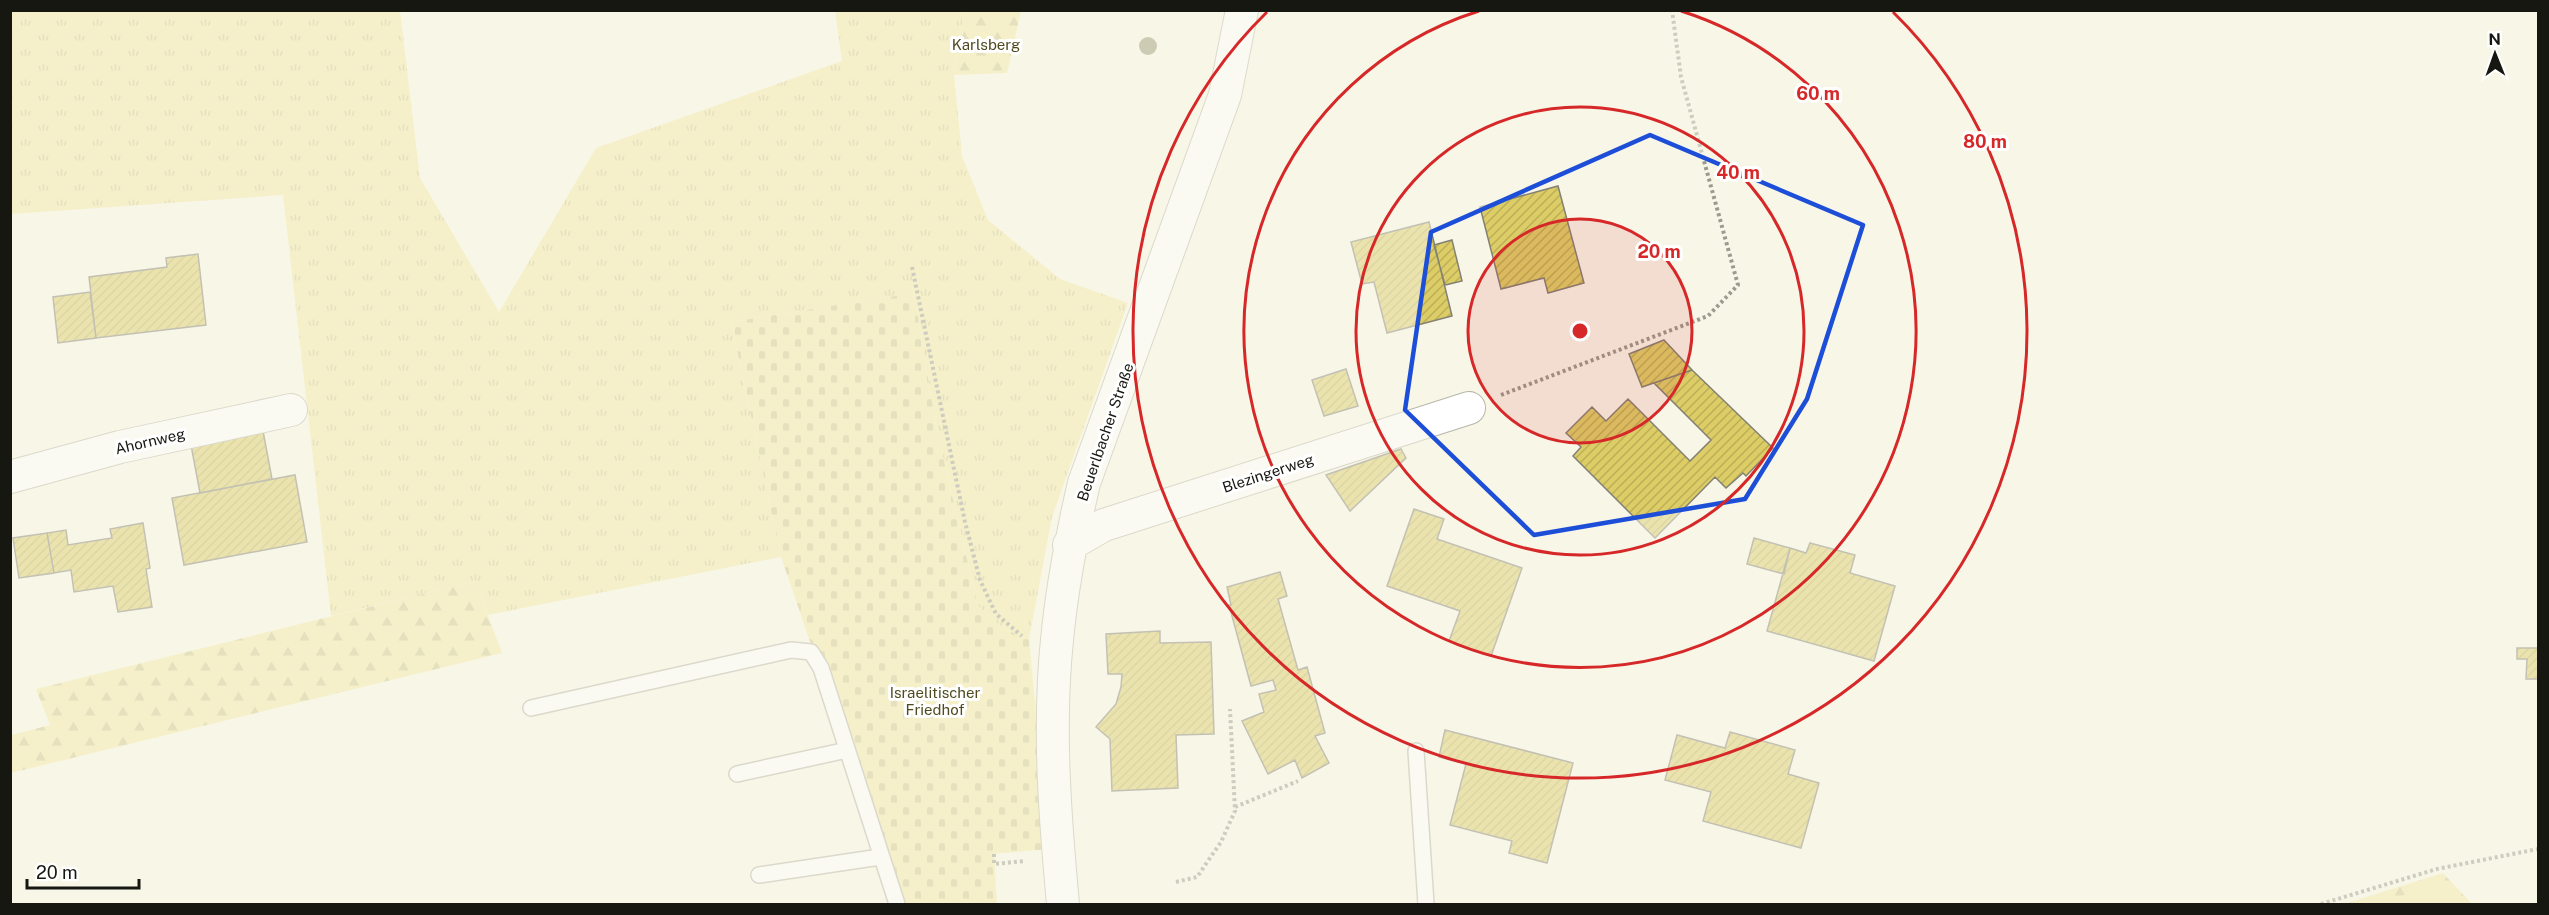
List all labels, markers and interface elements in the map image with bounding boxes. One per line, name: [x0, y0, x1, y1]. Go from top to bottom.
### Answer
north arrow: [2465, 24, 2525, 84]
text: N: [2488, 30, 2501, 49]
park label: Karlsberg: [952, 36, 1020, 53]
text: 60 m: [1796, 83, 1840, 104]
text: 80 m: [1963, 131, 2007, 152]
text: 40 m: [1716, 162, 1760, 183]
text: 20 m: [1637, 241, 1681, 262]
centre of rings: [1570, 321, 1590, 341]
street label: Beuerlbacher Straße: [1073, 361, 1137, 503]
street label: Ahornweg: [113, 425, 187, 457]
street label: Blezingerweg: [1220, 450, 1316, 496]
park label: Israelitischer Friedhof: [890, 684, 980, 718]
scale bar: [27, 852, 140, 890]
text: 20 m: [36, 862, 78, 883]

